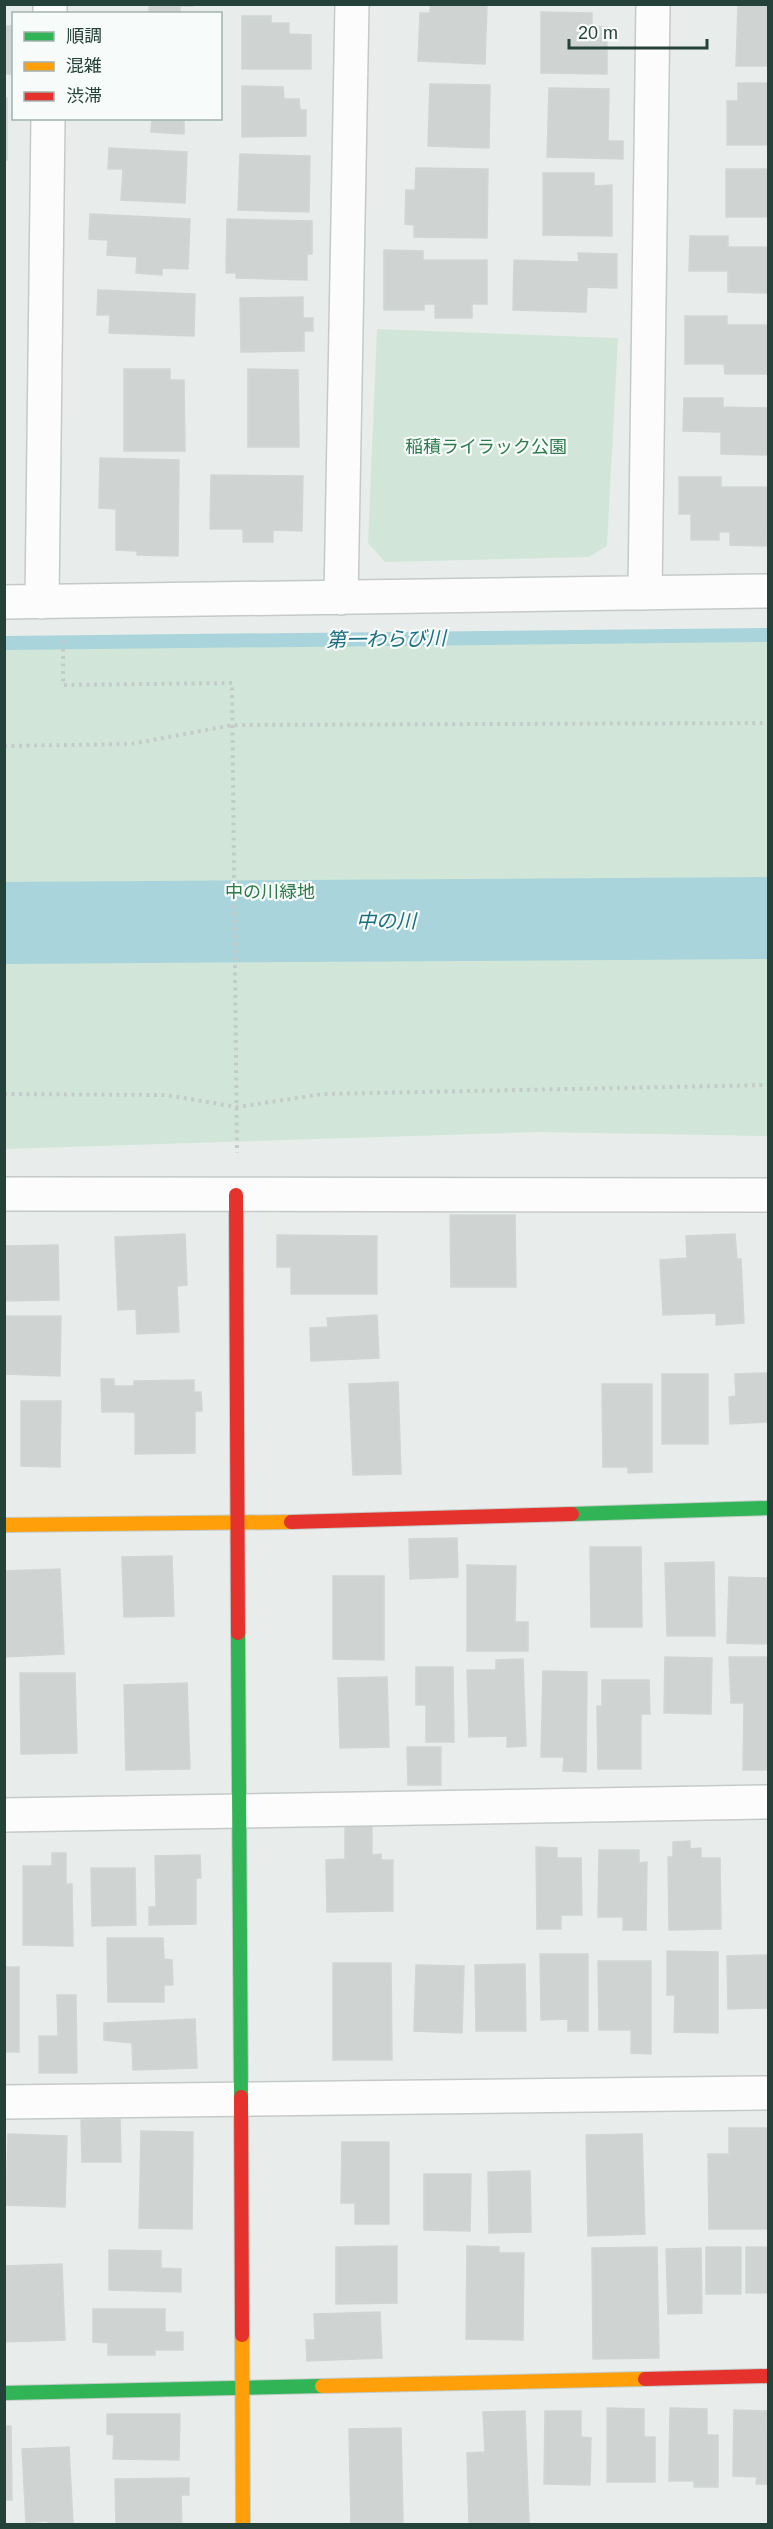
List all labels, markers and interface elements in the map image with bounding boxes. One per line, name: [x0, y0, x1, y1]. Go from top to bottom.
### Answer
legend: [12, 12, 222, 120]
scale bar: [569, 12, 707, 50]
text: 20 m: [578, 23, 618, 43]
text: 順調: [66, 26, 102, 46]
text: 混雑: [66, 56, 102, 76]
text: 渋滞: [66, 86, 102, 106]
park label: 稲積ライラック公園: [405, 437, 567, 457]
water label: 第一わらび川: [326, 627, 448, 651]
park label: 中の川緑地: [225, 882, 315, 902]
water label: 中の川: [356, 910, 418, 932]

